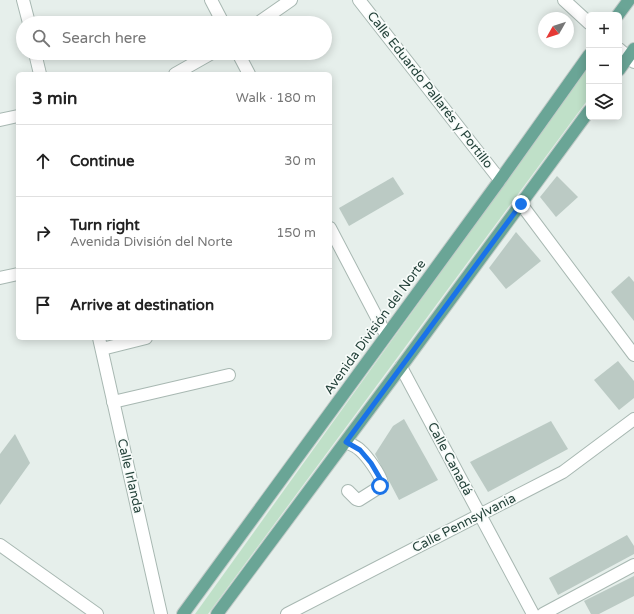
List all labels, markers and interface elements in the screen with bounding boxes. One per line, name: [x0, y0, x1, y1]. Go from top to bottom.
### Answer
street label: Calle Eduardo Pallarés y Portillo: [364, 8, 496, 172]
north arrow: [538, 12, 574, 48]
map controls: [586, 12, 622, 120]
button: +: [586, 12, 622, 48]
search box: [16, 16, 332, 60]
icon: search: [30, 27, 52, 49]
text: Search here: [62, 29, 146, 47]
button: −: [586, 48, 622, 84]
button: layers: [586, 84, 622, 120]
text: 3 min: [32, 88, 77, 109]
text: Walk · 180 m: [236, 90, 316, 106]
icon: ahead: [32, 150, 54, 172]
text: Continue: [70, 152, 134, 170]
text: 30 m: [284, 153, 316, 169]
route end: [512, 195, 530, 213]
text: Turn right: [70, 216, 140, 234]
icon: right: [32, 222, 54, 244]
text: 150 m: [276, 225, 316, 241]
text: Avenida División del Norte: [70, 234, 233, 250]
street label: Avenida División del Norte: [321, 257, 429, 397]
icon: arrive: [32, 294, 54, 316]
text: Arrive at destination: [70, 296, 214, 314]
street label: Calle Canadá: [424, 420, 476, 498]
street label: Calle Irlanda: [114, 437, 146, 515]
route start: [371, 477, 389, 495]
street label: Calle Pennsylvania: [409, 490, 519, 556]

